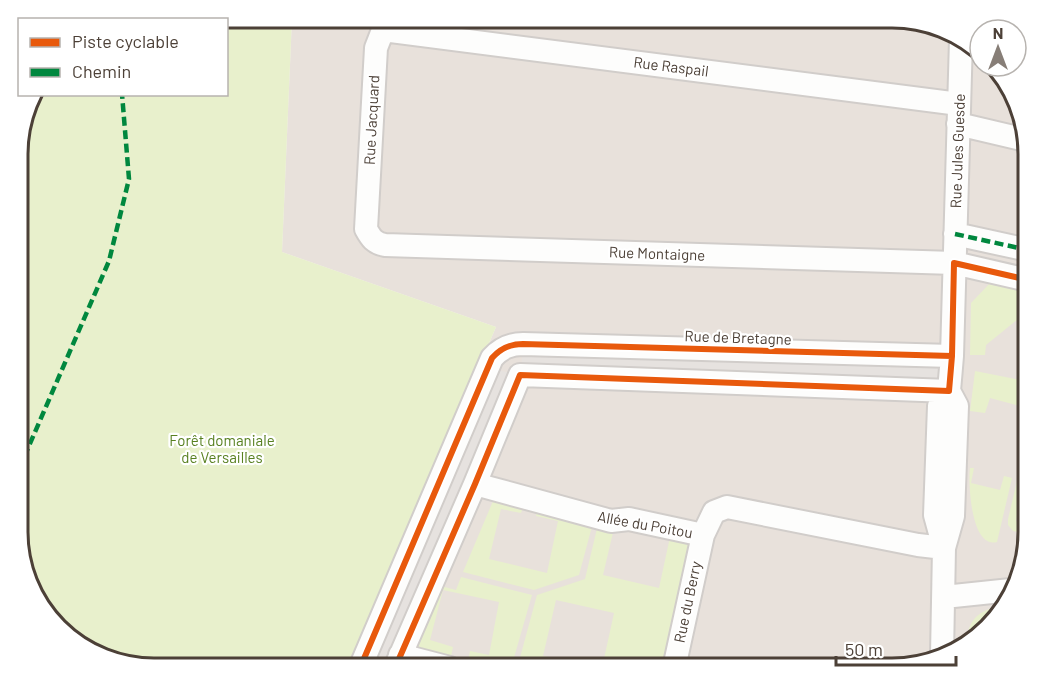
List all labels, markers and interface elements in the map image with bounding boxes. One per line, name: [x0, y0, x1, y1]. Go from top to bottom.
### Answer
legend: [18, 18, 228, 96]
north arrow: [968, 18, 1028, 78]
text: N: [993, 23, 1003, 42]
text: Piste cyclable: [72, 30, 179, 52]
street label: Rue Raspail: [633, 52, 710, 80]
text: Chemin: [72, 60, 131, 82]
street label: Rue Jacquard: [360, 75, 382, 165]
street label: Rue Jules Guesde: [946, 93, 968, 209]
street label: Rue Montaigne: [609, 242, 705, 264]
street label: Rue de Bretagne: [684, 326, 792, 348]
park label: Forêt domaniale de Versailles: [169, 431, 275, 466]
street label: Allée du Poitou: [596, 507, 694, 541]
street label: Rue du Berry: [670, 559, 704, 644]
scale bar: [836, 629, 956, 667]
text: 50 m: [845, 638, 883, 660]

